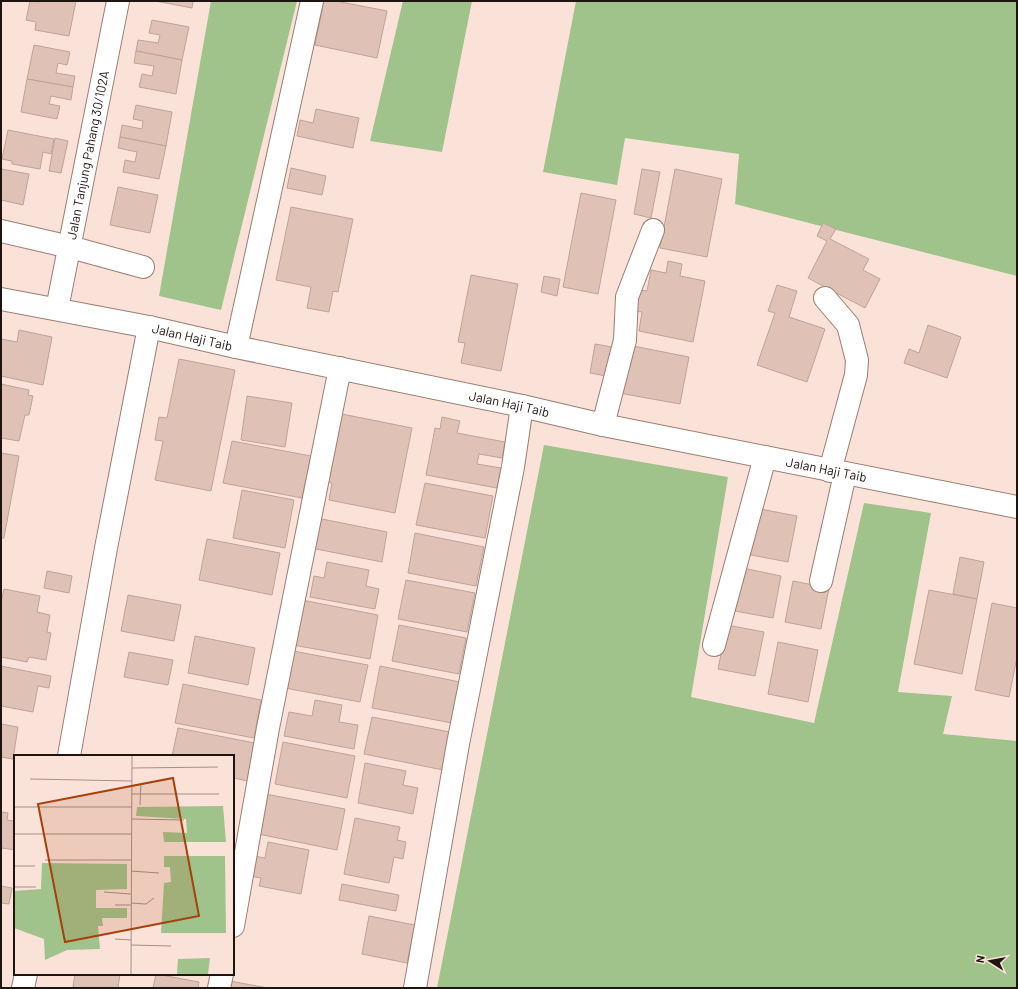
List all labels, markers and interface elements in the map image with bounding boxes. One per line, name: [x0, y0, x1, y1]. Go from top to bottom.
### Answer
street label: Jalan Tanjung Pahang 30/102A: [63, 69, 112, 241]
street label: Jalan Haji Taib: [150, 320, 234, 354]
street label: Jalan Haji Taib: [468, 387, 551, 420]
street label: Jalan Haji Taib: [785, 453, 868, 485]
inset map: [14, 755, 234, 975]
north arrow: [970, 941, 1010, 981]
text: N: [973, 954, 987, 964]

